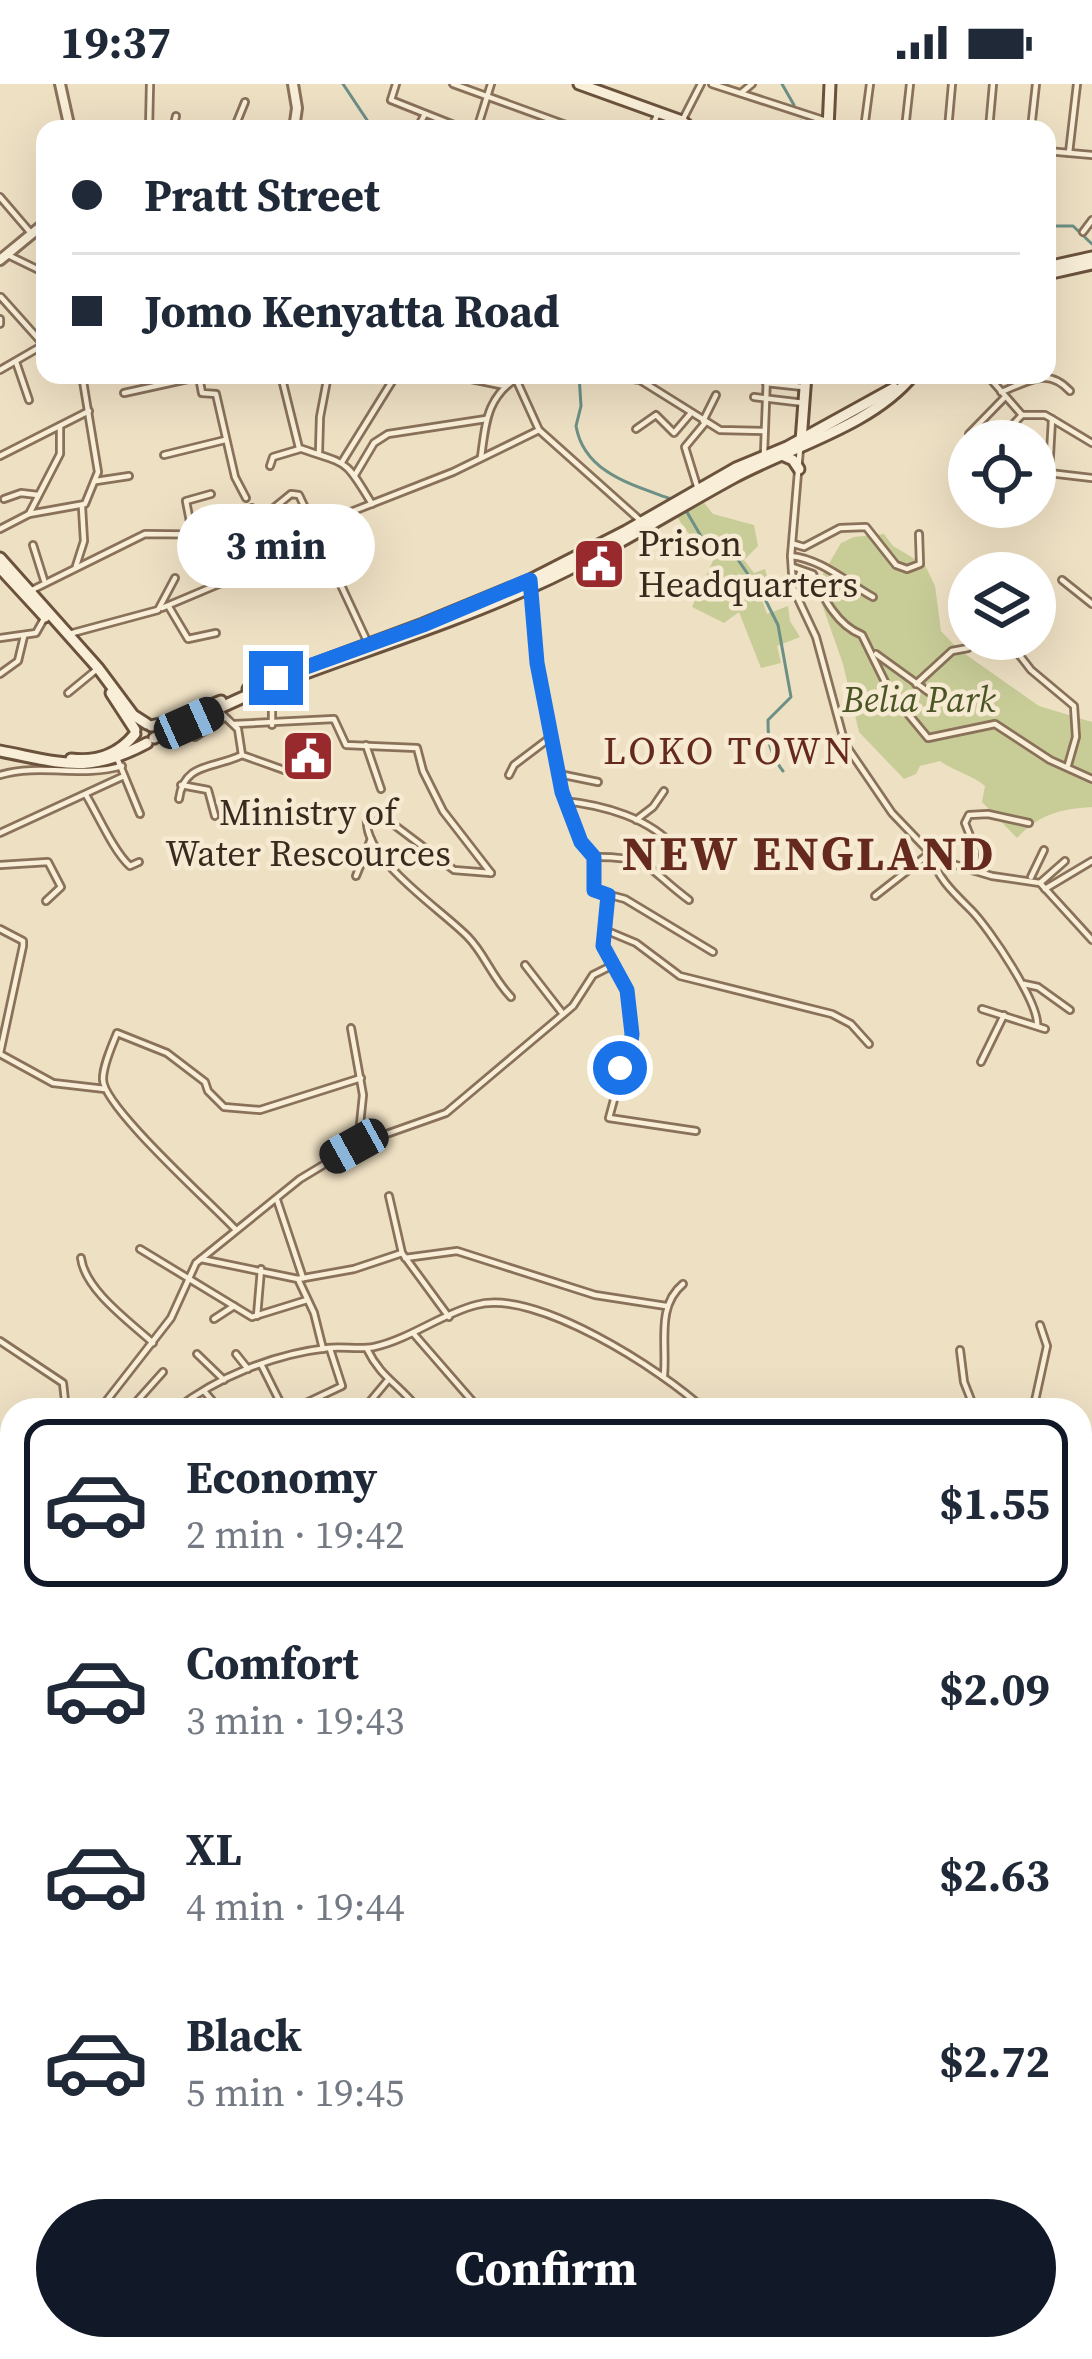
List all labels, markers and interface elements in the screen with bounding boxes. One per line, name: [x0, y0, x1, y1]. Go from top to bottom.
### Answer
text: 19:37: [60, 11, 171, 73]
text: Pratt Street: [144, 164, 380, 226]
text: Jomo Kenyatta Road: [144, 280, 560, 342]
map controls: [948, 420, 1056, 660]
button: locate: [948, 420, 1056, 528]
callout: 3 min: [177, 504, 375, 588]
text: 3 min: [225, 519, 327, 572]
place label: Prison Headquarters: [638, 519, 858, 609]
public building icon: Prison Headquarters: [571, 536, 627, 592]
button: layers: [948, 552, 1056, 660]
route end: [249, 651, 303, 705]
park label: Belia Park: [841, 675, 997, 724]
car: [149, 692, 229, 754]
district label: LOKO TOWN: [603, 724, 855, 777]
public building icon: Ministry of Water Rescources: [280, 728, 336, 784]
place label: Ministry of Water Rescources: [165, 788, 451, 878]
district label: NEW ENGLAND: [622, 820, 996, 886]
route start: [593, 1041, 647, 1095]
car: [314, 1113, 394, 1179]
text: Economy: [186, 1446, 377, 1508]
icon: car: [42, 1449, 150, 1557]
text: $1.55: [939, 1472, 1050, 1534]
text: 2 min · 19:42: [186, 1508, 405, 1561]
text: Comfort: [186, 1632, 359, 1694]
icon: car: [42, 1635, 150, 1743]
text: $2.09: [939, 1658, 1050, 1720]
text: 3 min · 19:43: [186, 1694, 405, 1747]
text: XL: [186, 1818, 242, 1880]
icon: car: [42, 1821, 150, 1929]
text: $2.63: [939, 1844, 1050, 1906]
text: 4 min · 19:44: [186, 1880, 405, 1933]
text: Black: [186, 2004, 302, 2066]
icon: car: [42, 2007, 150, 2115]
text: $2.72: [939, 2030, 1050, 2092]
text: 5 min · 19:45: [186, 2066, 405, 2119]
button: Confirm: [36, 2199, 1056, 2337]

